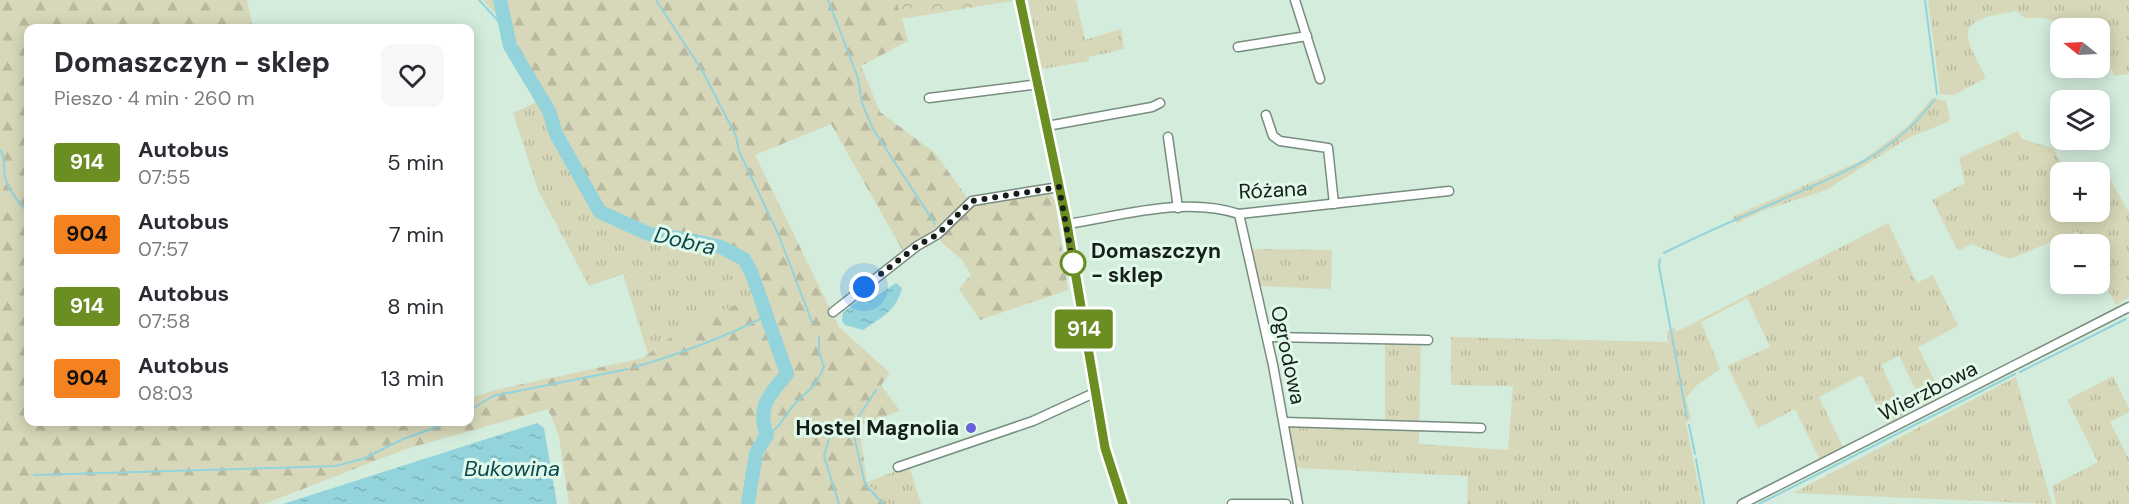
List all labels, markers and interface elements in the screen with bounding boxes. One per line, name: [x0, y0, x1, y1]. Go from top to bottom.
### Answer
north arrow: [2050, 18, 2110, 78]
map controls: [2050, 18, 2110, 294]
text: Domaszczyn - sklep: [54, 44, 330, 81]
button: heart: [381, 44, 444, 107]
text: Pieszo · 4 min · 260 m: [54, 85, 254, 111]
button: layers: [2050, 90, 2110, 150]
text: Autobus: [138, 135, 229, 164]
text: 914: [70, 148, 104, 176]
text: 5 min: [387, 148, 444, 177]
button: +: [2050, 162, 2110, 222]
text: 07:55: [138, 164, 191, 190]
street label: Różana: [1238, 174, 1308, 206]
text: Autobus: [138, 207, 229, 236]
text: 904: [66, 220, 108, 248]
text: 7 min: [389, 220, 444, 249]
water label: Dobra: [651, 220, 719, 262]
button: −: [2050, 234, 2110, 294]
text: 07:57: [138, 236, 189, 262]
place label: Domaszczyn - sklep: [1091, 237, 1221, 289]
marker: Domaszczyn - sklep: [1060, 250, 1086, 276]
your location: [849, 272, 879, 302]
text: Autobus: [138, 279, 229, 308]
text: 914: [70, 292, 104, 320]
text: 8 min: [387, 292, 444, 321]
street label: Ogrodowa: [1264, 303, 1312, 407]
text: 07:58: [138, 308, 190, 334]
line badge: 914: [1050, 310, 1118, 348]
text: 914: [1067, 315, 1101, 343]
text: Autobus: [138, 351, 229, 380]
street label: Wierzbowa: [1874, 354, 1982, 428]
text: 904: [66, 364, 108, 392]
text: 13 min: [381, 364, 444, 393]
text: 08:03: [138, 380, 193, 406]
place label: Hostel Magnolia: [795, 414, 959, 442]
marker: Hostel Magnolia: [964, 421, 978, 435]
water label: Bukowina: [464, 454, 560, 483]

